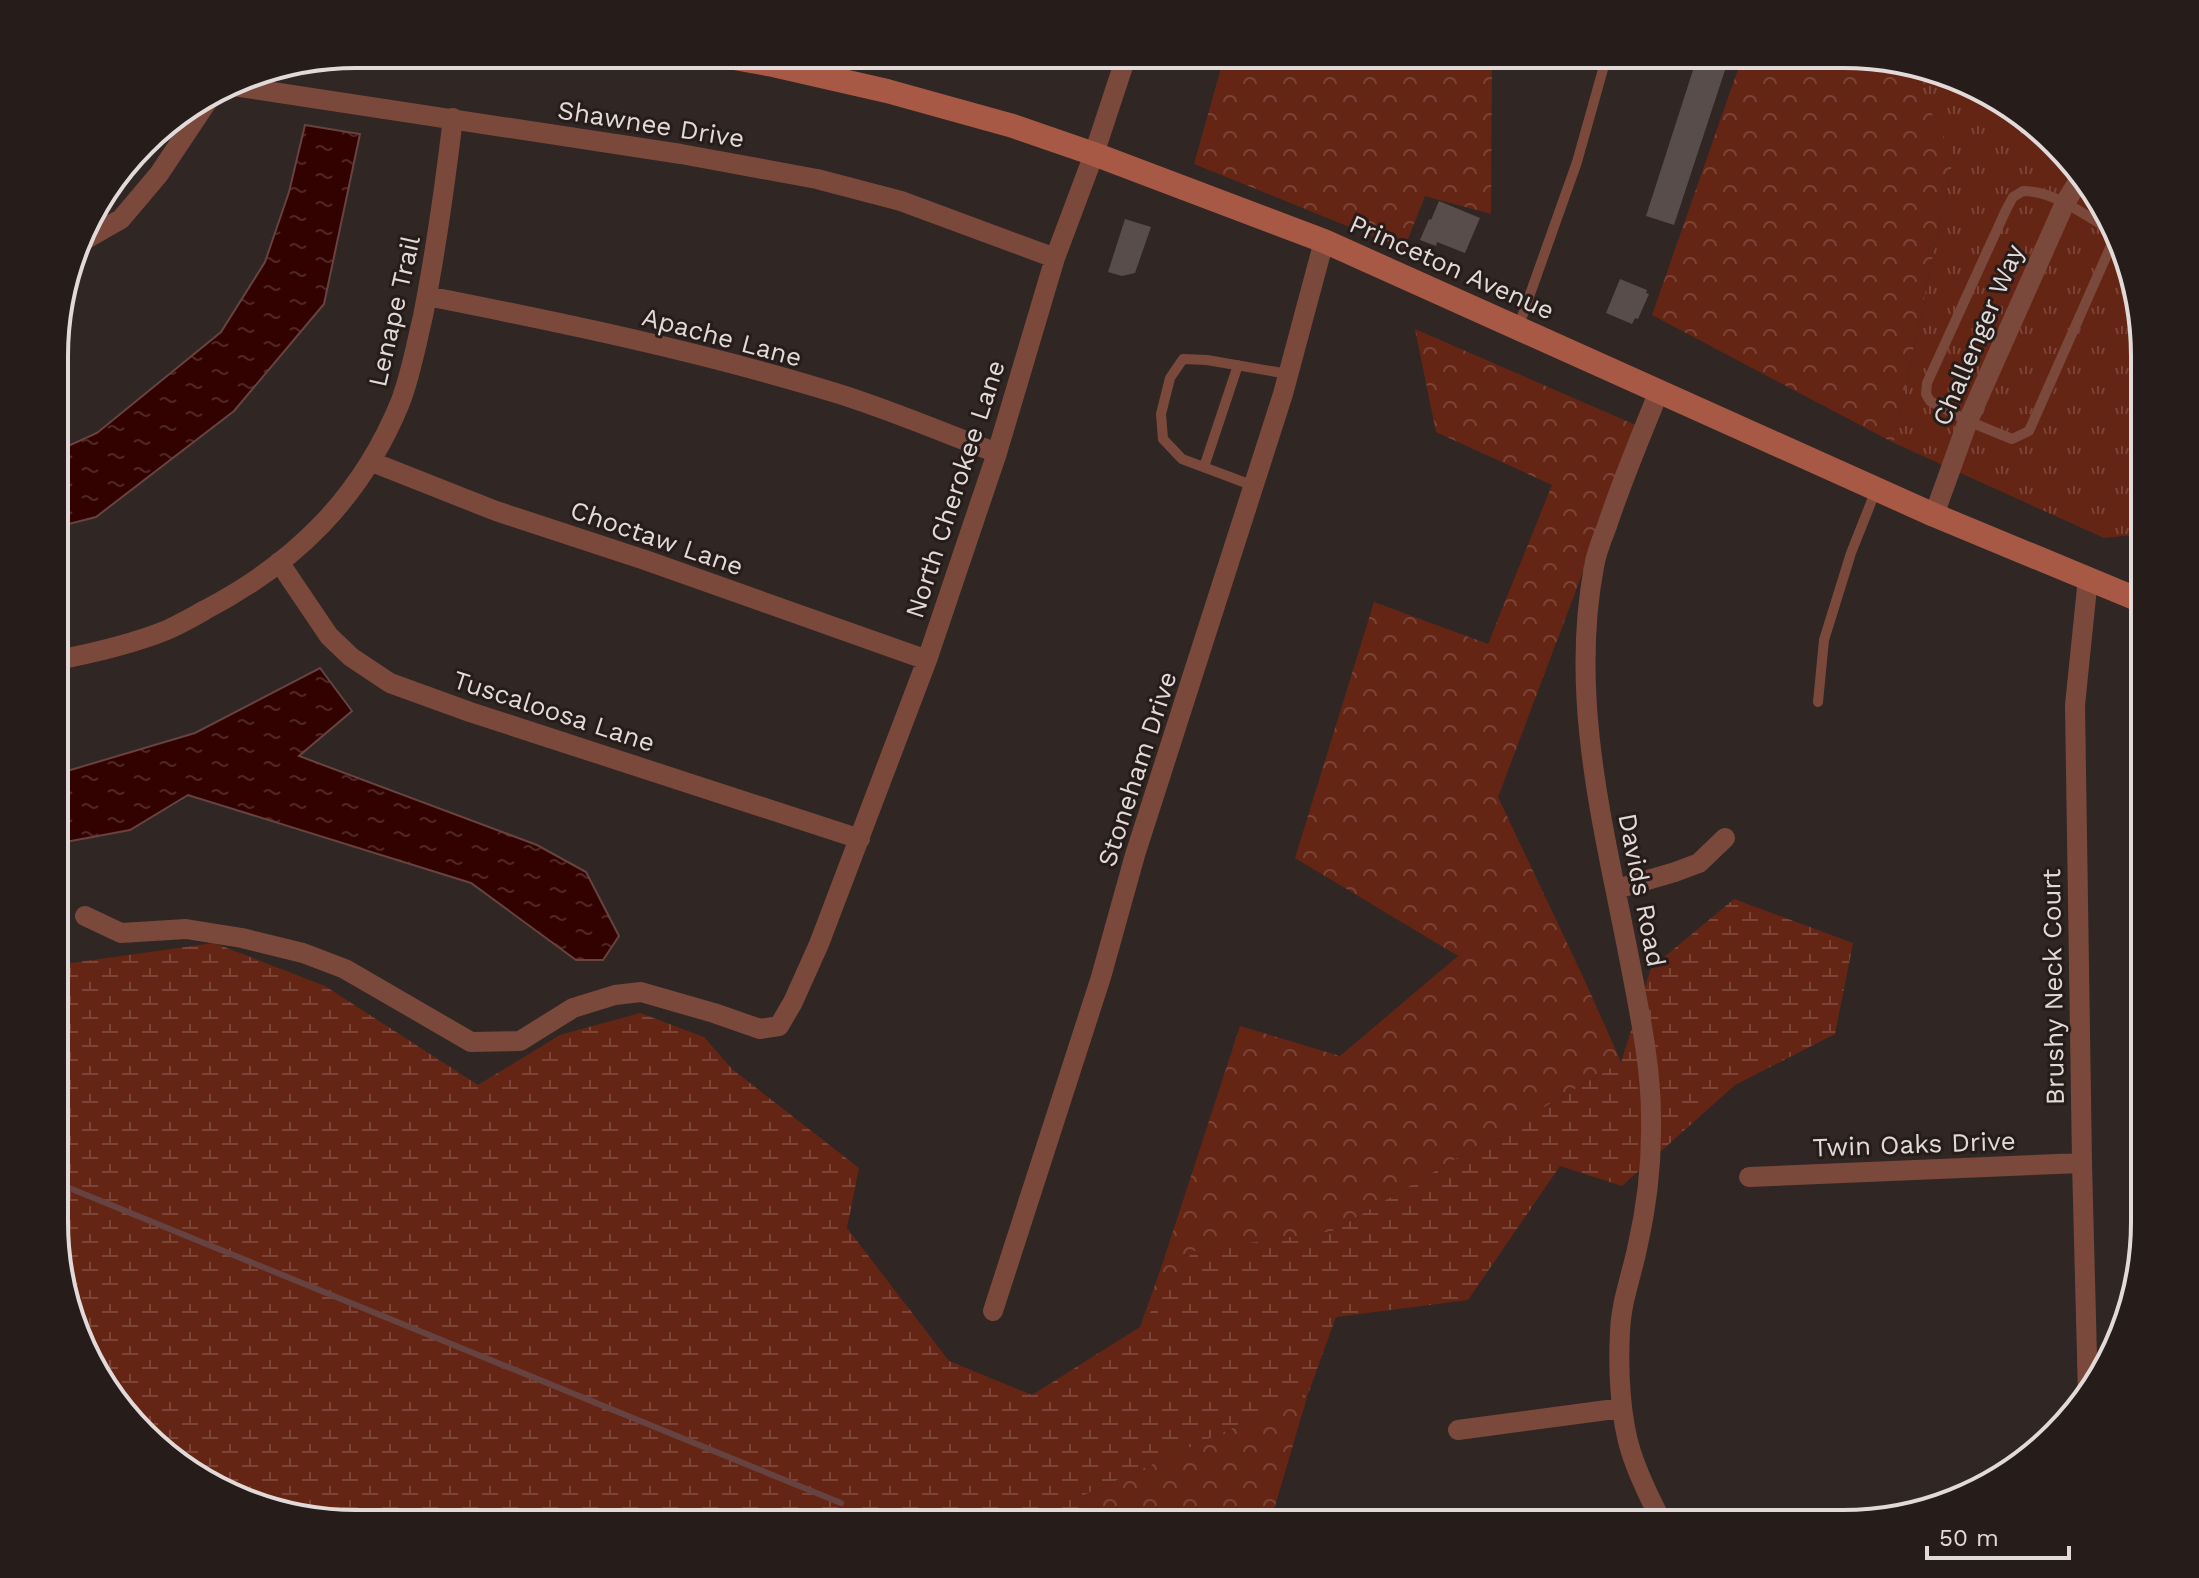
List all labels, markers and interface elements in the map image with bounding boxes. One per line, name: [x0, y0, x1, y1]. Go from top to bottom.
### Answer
street label: Shawnee Drive: [556, 94, 746, 154]
street label: Princeton Avenue: [1345, 208, 1559, 326]
street label: Lenape Trail: [362, 232, 426, 389]
street label: Challenger Way: [1926, 239, 2030, 430]
street label: Apache Lane: [639, 301, 805, 373]
street label: North Cherokee Lane: [899, 356, 1011, 622]
street label: Choctaw Lane: [567, 494, 747, 582]
street label: Tuscaloosa Lane: [449, 664, 659, 758]
street label: Stoneham Drive: [1091, 668, 1183, 870]
street label: Davids Road: [1612, 811, 1672, 969]
street label: Brushy Neck Court: [2036, 868, 2070, 1105]
street label: Twin Oaks Drive: [1812, 1125, 2016, 1163]
scale bar: [1927, 1510, 2069, 1560]
text: 50 m: [1939, 1524, 1999, 1552]

